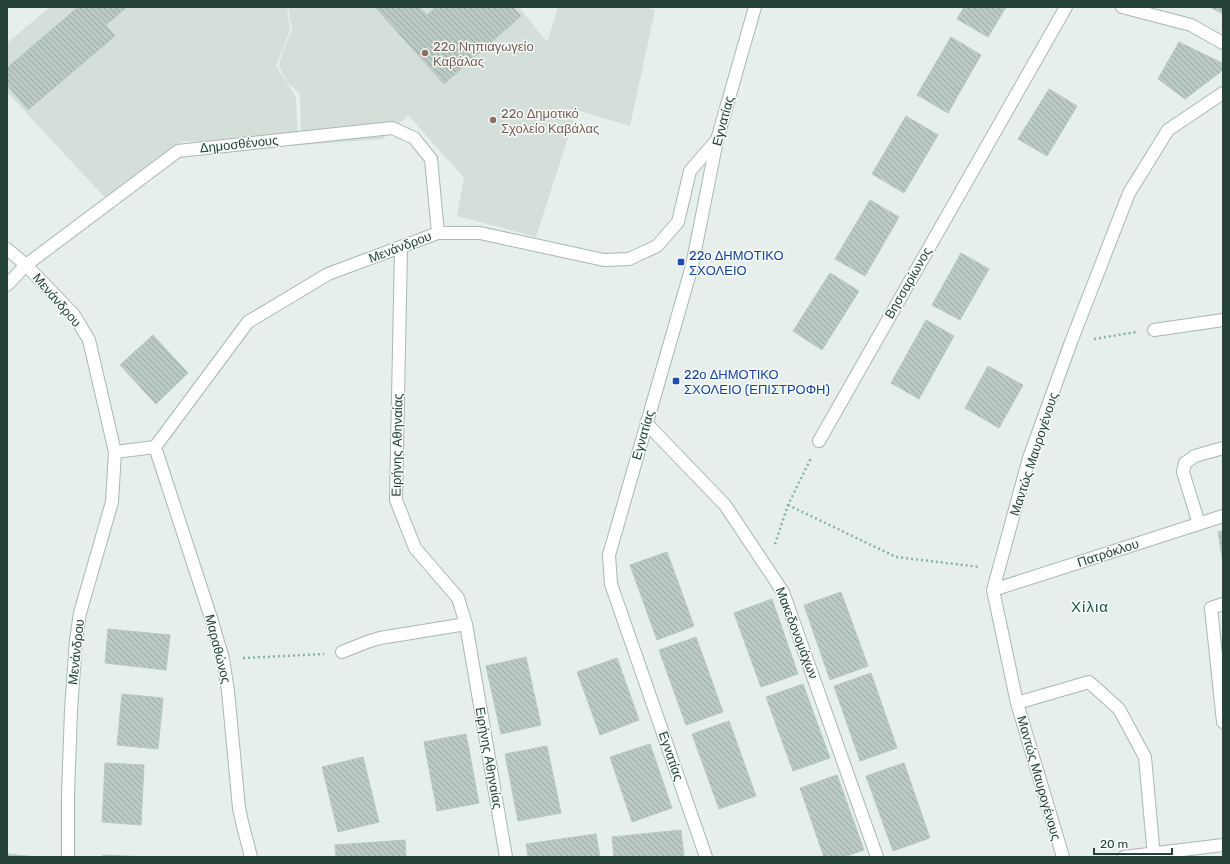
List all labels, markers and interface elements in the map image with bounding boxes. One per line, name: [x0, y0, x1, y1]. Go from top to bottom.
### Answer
place label: 22ο Νηπιαγωγείο Καβάλας: [433, 39, 534, 69]
marker: 22ο Νηπιαγωγείο Καβάλας: [420, 48, 430, 58]
street label: Εγνατίας: [709, 94, 737, 148]
place label: 22ο Δημοτικό Σχολείο Καβάλας: [501, 106, 599, 136]
marker: 22ο Δημοτικό Σχολείο Καβάλας: [488, 115, 498, 125]
street label: Δημοσθένους: [199, 132, 279, 156]
street label: Μενάνδρου: [366, 228, 434, 266]
street label: Βησσαρίωνος: [882, 245, 934, 321]
place label: 22ο ΔΗΜΟΤΙΚΟ ΣΧΟΛΕΙΟ: [689, 248, 784, 278]
marker: 22ο ΔΗΜΟΤΙΚΟ ΣΧΟΛΕΙΟ: [676, 257, 686, 267]
street label: Μενάνδρου: [30, 270, 84, 330]
place label: 22ο ΔΗΜΟΤΙΚΟ ΣΧΟΛΕΙΟ (ΕΠΙΣΤΡΟΦΗ): [684, 367, 830, 397]
marker: 22ο ΔΗΜΟΤΙΚΟ ΣΧΟΛΕΙΟ (ΕΠΙΣΤΡΟΦΗ): [671, 376, 681, 386]
street label: Μαντώς Μαυρογένους: [1007, 390, 1061, 518]
street label: Ειρήνης Αθηναίας: [389, 393, 405, 497]
street label: Εγνατίας: [629, 408, 657, 462]
street label: Πατρόκλου: [1075, 536, 1141, 570]
street label: Μακεδονομάχων: [773, 585, 821, 681]
district label: Χίλια: [1071, 598, 1109, 616]
street label: Μαραθώνος: [202, 613, 234, 685]
street label: Μενάνδρου: [65, 618, 87, 686]
street label: Ειρήνης Αθηναίας: [473, 706, 505, 810]
street label: Μαντώς Μαυρογένους: [1014, 714, 1064, 842]
street label: Εγνατίας: [656, 729, 686, 783]
scale bar: [1094, 830, 1172, 856]
text: 20 m: [1100, 837, 1128, 851]

